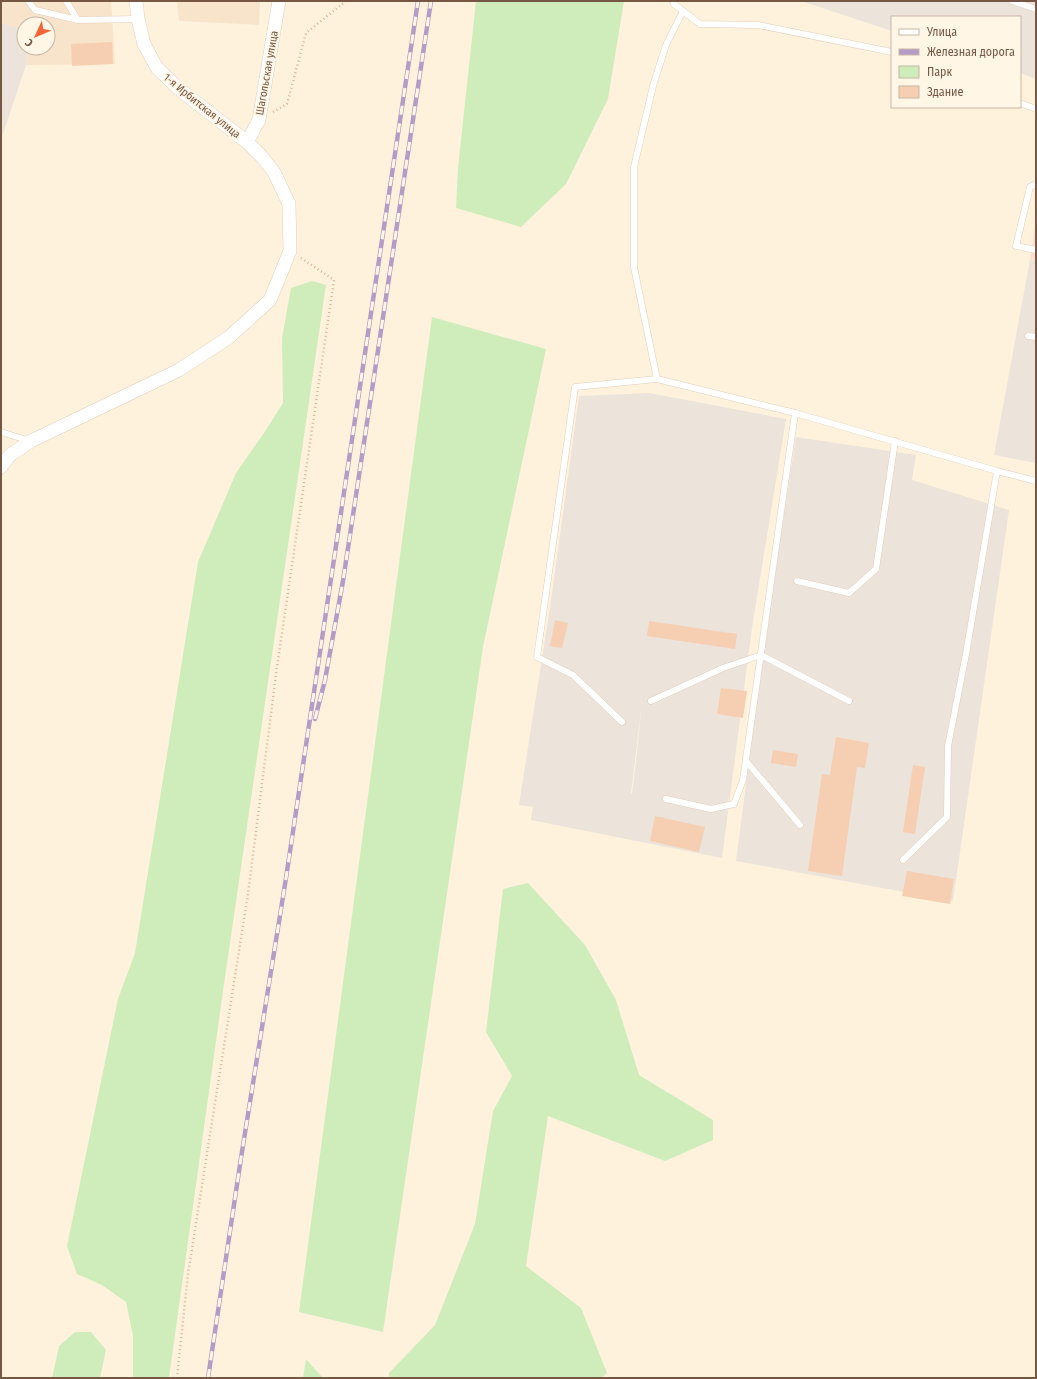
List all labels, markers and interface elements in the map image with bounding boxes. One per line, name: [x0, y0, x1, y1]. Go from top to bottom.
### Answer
north arrow: [16, 16, 56, 56]
legend: [891, 16, 1021, 108]
text: Улица: [926, 25, 957, 39]
street label: Шагольская улица: [253, 30, 281, 116]
text: С: [22, 36, 36, 49]
text: Железная дорога: [927, 45, 1015, 59]
text: Парк: [927, 65, 953, 79]
street label: 1-я Ирбитская улица: [161, 71, 243, 141]
text: Здание: [927, 85, 963, 99]

